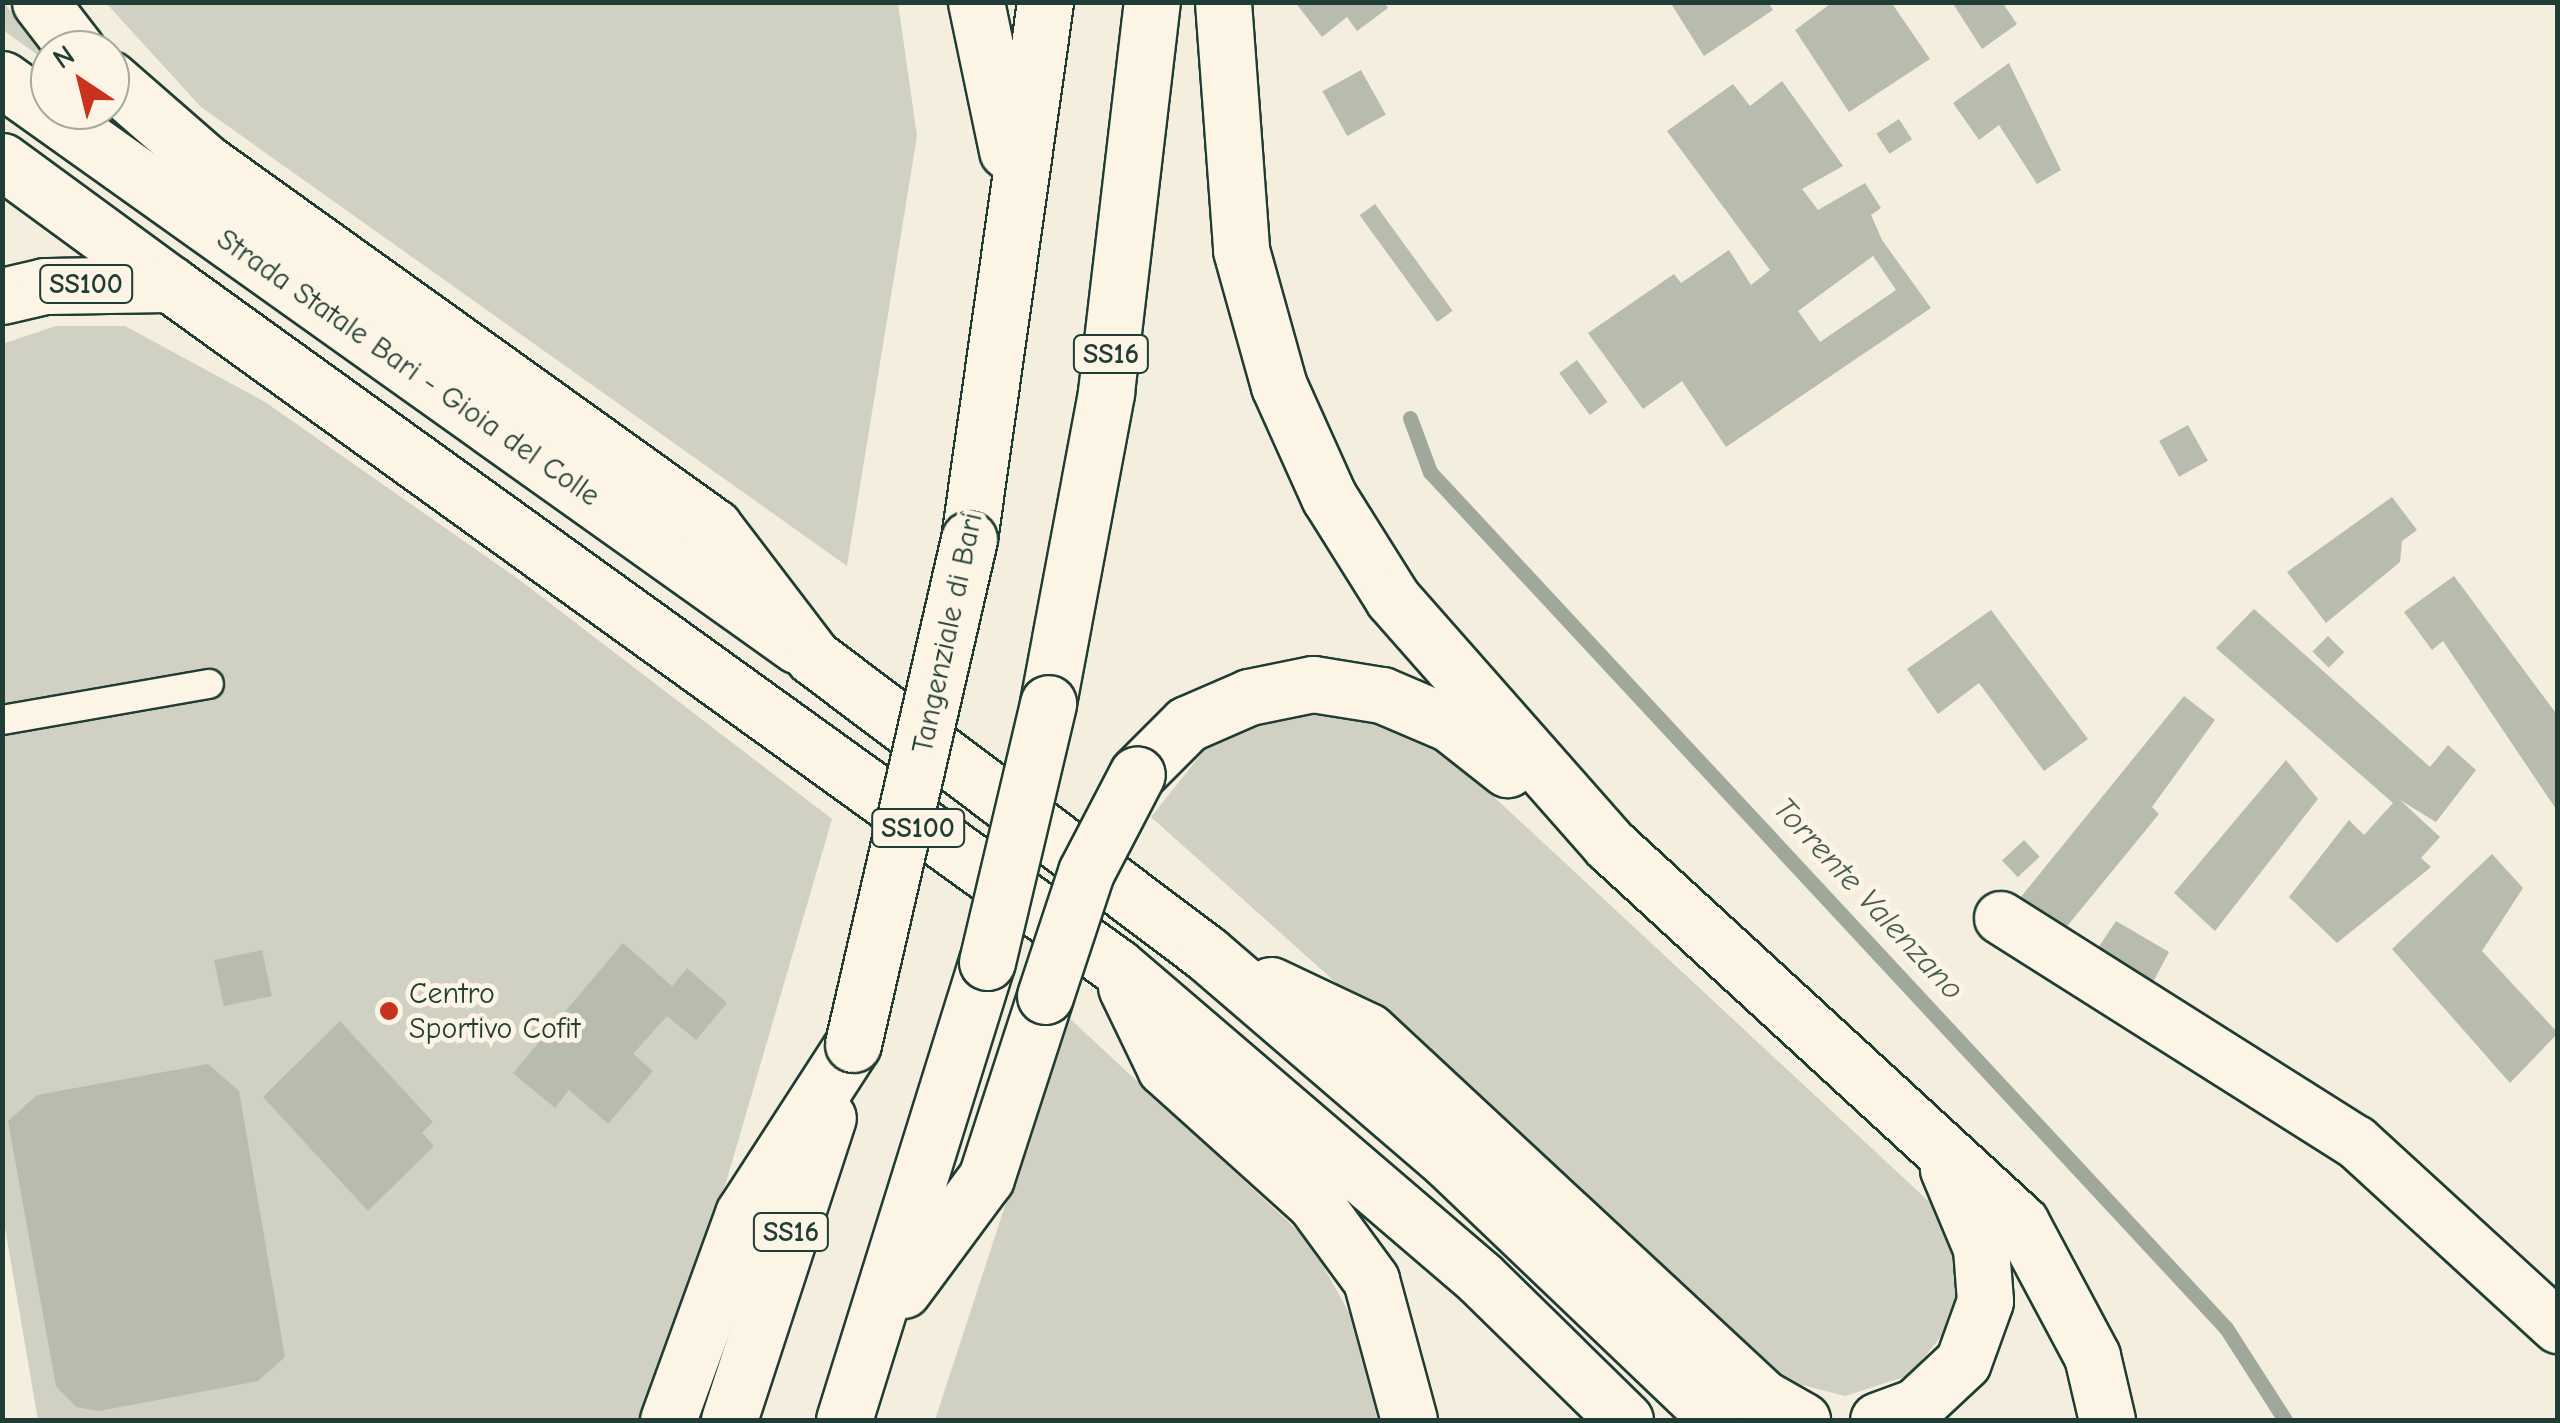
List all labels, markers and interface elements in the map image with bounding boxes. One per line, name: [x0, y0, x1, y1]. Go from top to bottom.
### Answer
north arrow: [30, 30, 130, 130]
text: N: [47, 39, 81, 75]
street label: Strada Statale Bari - Gioia del Colle: [210, 222, 606, 514]
road number: SS100: [38, 261, 134, 307]
road number: SS16: [1071, 331, 1151, 377]
street label: Tangenziale di Bari: [905, 509, 991, 757]
water label: Torrente Valenzano: [1764, 790, 1972, 1008]
road number: SS100: [870, 805, 966, 851]
place label: Centro Sportivo Cofit: [409, 976, 580, 1046]
marker: Centro Sportivo Cofit: [378, 1000, 400, 1022]
road number: SS16: [751, 1209, 831, 1255]

